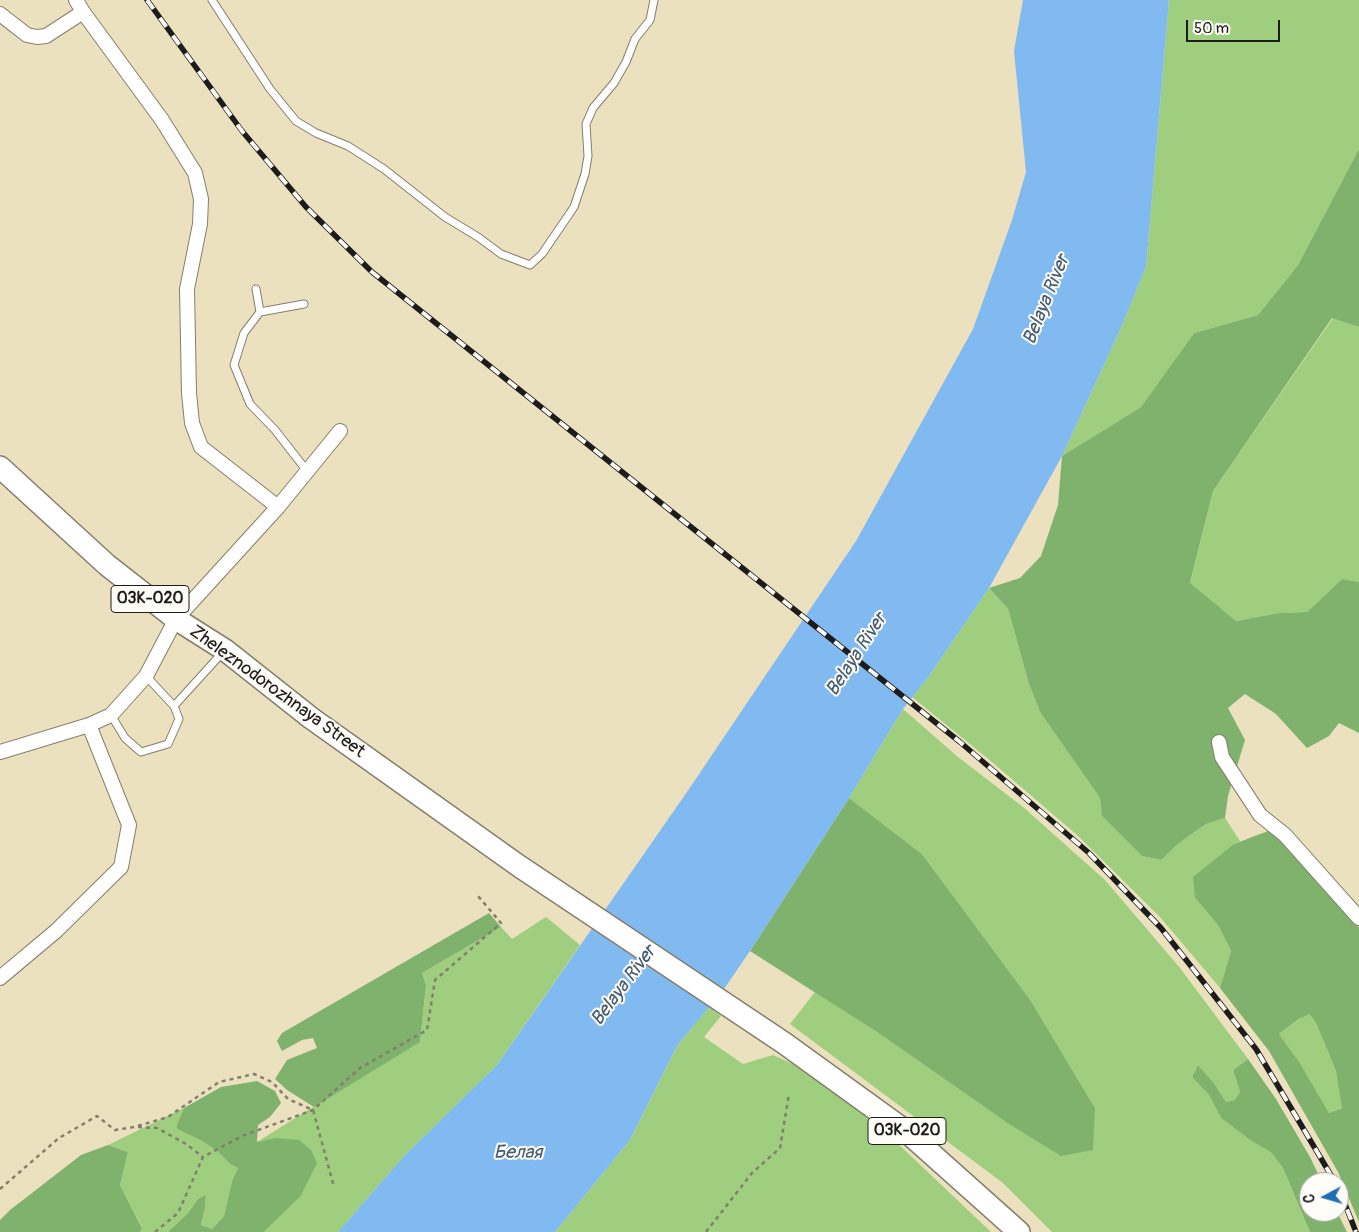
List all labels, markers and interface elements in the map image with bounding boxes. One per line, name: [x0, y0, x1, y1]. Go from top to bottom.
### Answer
scale bar: [1189, 10, 1283, 42]
text: 50 m: [1194, 19, 1229, 38]
water label: Belaya River: [1019, 252, 1075, 348]
road number: 03К-020: [111, 586, 189, 612]
water label: Belaya River: [822, 609, 892, 701]
street label: Zheleznodorozhnaya Street: [185, 621, 369, 763]
water label: Belaya River: [587, 942, 661, 1030]
road number: 03К-020: [868, 1118, 946, 1144]
water label: Белая: [494, 1142, 542, 1164]
north arrow: [1299, 1172, 1349, 1222]
text: С: [1301, 1193, 1318, 1204]

